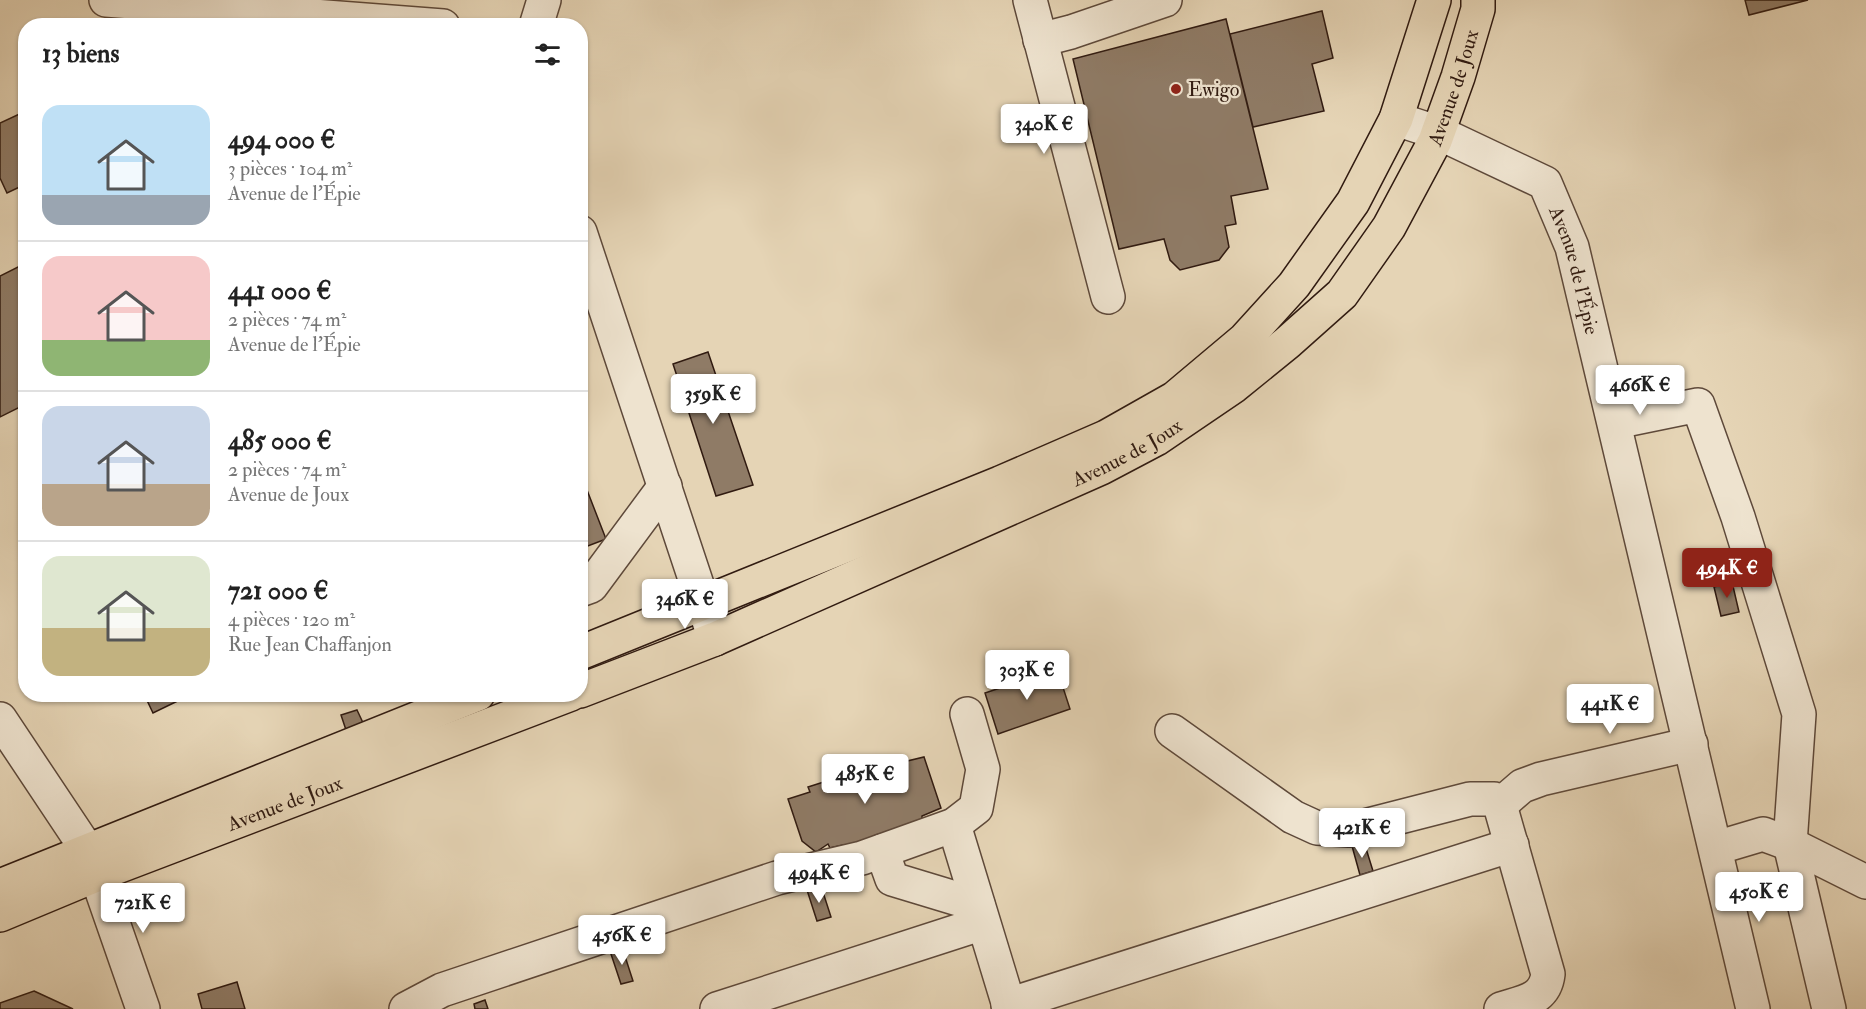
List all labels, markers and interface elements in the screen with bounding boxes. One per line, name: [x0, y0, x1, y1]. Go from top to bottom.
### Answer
street label: Avenue de Joux: [1421, 26, 1484, 150]
text: 13 biens: [42, 38, 119, 70]
icon: filters: [531, 38, 564, 71]
place label: Ewigo: [1188, 77, 1239, 102]
marker: Ewigo: [1169, 82, 1183, 96]
pin: 340K €: [995, 104, 1093, 155]
text: 340K €: [1015, 111, 1073, 136]
text: 494 000 €: [228, 124, 336, 156]
icon: home: [90, 129, 162, 201]
text: 3 pièces · 104 m²: [228, 156, 352, 181]
text: Avenue de l'Épie: [228, 181, 361, 206]
street label: Avenue de l'Épie: [1543, 201, 1605, 337]
text: 441 000 €: [228, 275, 331, 307]
icon: home: [90, 280, 162, 352]
text: 2 pièces · 74 m²: [228, 307, 346, 332]
text: Avenue de l'Épie: [228, 332, 361, 357]
pin: 466K €: [1591, 365, 1689, 416]
text: 466K €: [1610, 372, 1670, 397]
pin: 359K €: [664, 374, 762, 425]
text: 359K €: [685, 381, 741, 406]
street label: Avenue de Joux: [1067, 413, 1187, 492]
text: 485 000 €: [228, 425, 332, 457]
icon: home: [90, 430, 162, 502]
text: 2 pièces · 74 m²: [228, 457, 346, 482]
text: Avenue de Joux: [228, 482, 349, 507]
pin: 494K €: [1678, 548, 1776, 599]
text: 494K €: [1696, 555, 1758, 580]
text: 721 000 €: [228, 575, 329, 607]
pin: 346K €: [636, 579, 734, 630]
icon: home: [90, 580, 162, 652]
text: 346K €: [656, 586, 714, 611]
text: 4 pièces · 120 m²: [228, 607, 355, 632]
text: Rue Jean Chaffanjon: [228, 632, 392, 657]
pin: 303K €: [978, 650, 1076, 701]
text: 303K €: [999, 657, 1055, 682]
pin: 441K €: [1561, 684, 1659, 735]
text: 441K €: [1581, 691, 1639, 716]
pin: 485K €: [816, 754, 914, 805]
text: 485K €: [836, 761, 894, 786]
street label: Avenue de Joux: [223, 770, 346, 837]
pin: 421K €: [1313, 808, 1411, 859]
text: 421K €: [1333, 815, 1391, 840]
pin: 494K €: [770, 853, 868, 904]
text: 494K €: [788, 860, 850, 885]
pin: 450K €: [1710, 872, 1808, 923]
text: 450K €: [1729, 879, 1789, 904]
pin: 721K €: [94, 883, 192, 934]
text: 721K €: [115, 890, 171, 915]
pin: 456K €: [573, 915, 671, 966]
text: 456K €: [592, 922, 652, 947]

